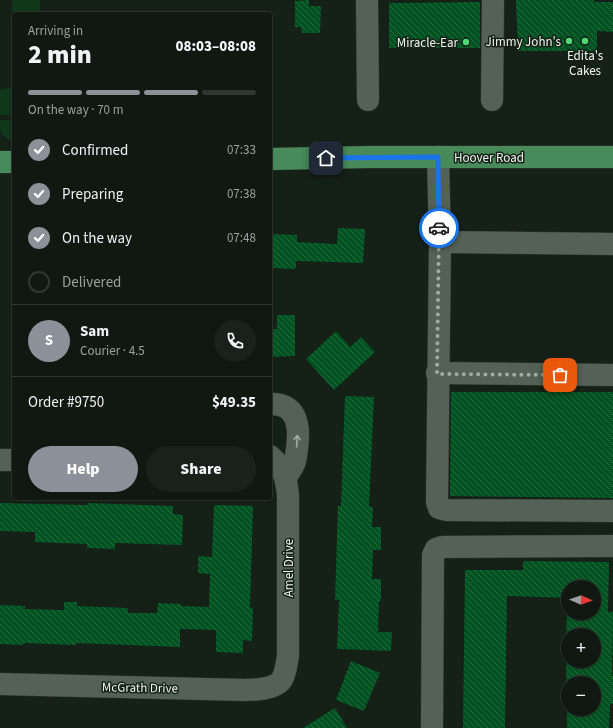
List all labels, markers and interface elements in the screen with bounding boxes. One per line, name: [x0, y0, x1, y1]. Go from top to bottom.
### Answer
text: Arriving in: [28, 22, 83, 40]
place label: Jimmy John's: [485, 33, 562, 51]
place label: Miracle-Ear: [397, 34, 458, 52]
text: 2 min: [28, 36, 92, 73]
text: 08:03–08:08: [175, 36, 256, 57]
marker: Jimmy John's: [564, 36, 574, 46]
marker: Edita's Cakes: [580, 36, 590, 46]
marker: Miracle-Ear: [461, 37, 471, 47]
place label: Edita's Cakes: [567, 47, 604, 80]
text: On the way · 70 m: [28, 101, 123, 119]
icon: check: [28, 139, 50, 161]
text: Confirmed: [62, 140, 128, 161]
text: 07:33: [227, 141, 256, 159]
pin: [309, 141, 343, 175]
icon: home: [315, 147, 337, 169]
street label: Hoover Road: [454, 149, 524, 167]
icon: check: [28, 183, 50, 205]
text: Preparing: [62, 184, 123, 205]
text: 07:38: [227, 185, 256, 203]
courier: [419, 208, 459, 248]
icon: car: [428, 217, 450, 239]
icon: check: [28, 227, 50, 249]
text: On the way: [62, 228, 132, 249]
text: 07:48: [227, 229, 256, 247]
text: Delivered: [62, 272, 121, 293]
button: phone: [214, 320, 256, 362]
text: Sam: [80, 321, 109, 342]
text: S: [45, 330, 53, 351]
text: Courier · 4.5: [80, 342, 145, 360]
pin: [543, 358, 577, 392]
icon: bag: [549, 364, 571, 386]
text: Order #9750: [28, 392, 104, 413]
text: $49.35: [212, 392, 256, 413]
one-way arrow: [294, 435, 301, 448]
button: Help: [28, 446, 138, 492]
button: Share: [146, 446, 256, 492]
street label: Amel Drive: [280, 539, 298, 597]
north arrow: [561, 580, 601, 620]
map controls: [561, 580, 601, 716]
button: +: [561, 628, 601, 668]
button: −: [561, 676, 601, 716]
street label: McGrath Drive: [102, 678, 178, 698]

